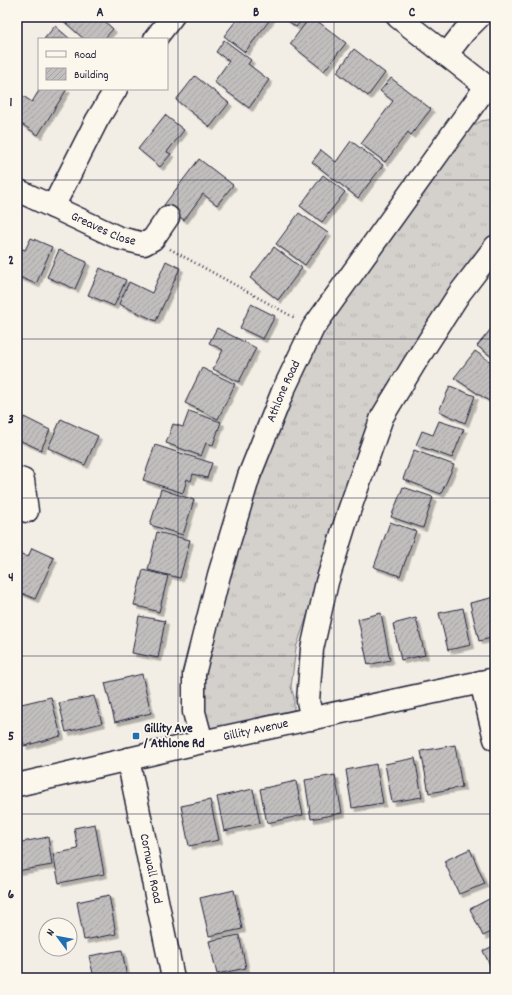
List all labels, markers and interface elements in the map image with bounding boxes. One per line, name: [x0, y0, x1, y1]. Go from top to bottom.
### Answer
text: A: [96, 4, 104, 23]
text: B: [253, 4, 259, 23]
text: C: [409, 4, 416, 23]
legend: [38, 38, 168, 90]
text: Road: [74, 47, 96, 64]
text: Building: [74, 67, 109, 84]
text: 1: [10, 94, 13, 113]
street label: Greaves Close: [67, 207, 138, 251]
text: 2: [8, 252, 14, 271]
street label: Athlone Road: [262, 357, 306, 425]
text: 3: [8, 411, 14, 430]
text: 4: [8, 569, 14, 588]
street label: Gillity Avenue: [221, 714, 290, 747]
place label: Gillity Ave / Athlone Rd: [143, 720, 205, 754]
text: 5: [8, 728, 14, 747]
marker: Gillity Ave / Athlone Rd: [131, 731, 141, 741]
street label: Cornwall Road: [134, 832, 167, 905]
text: 6: [8, 886, 15, 905]
north arrow: [38, 917, 78, 957]
text: N: [43, 926, 60, 939]

